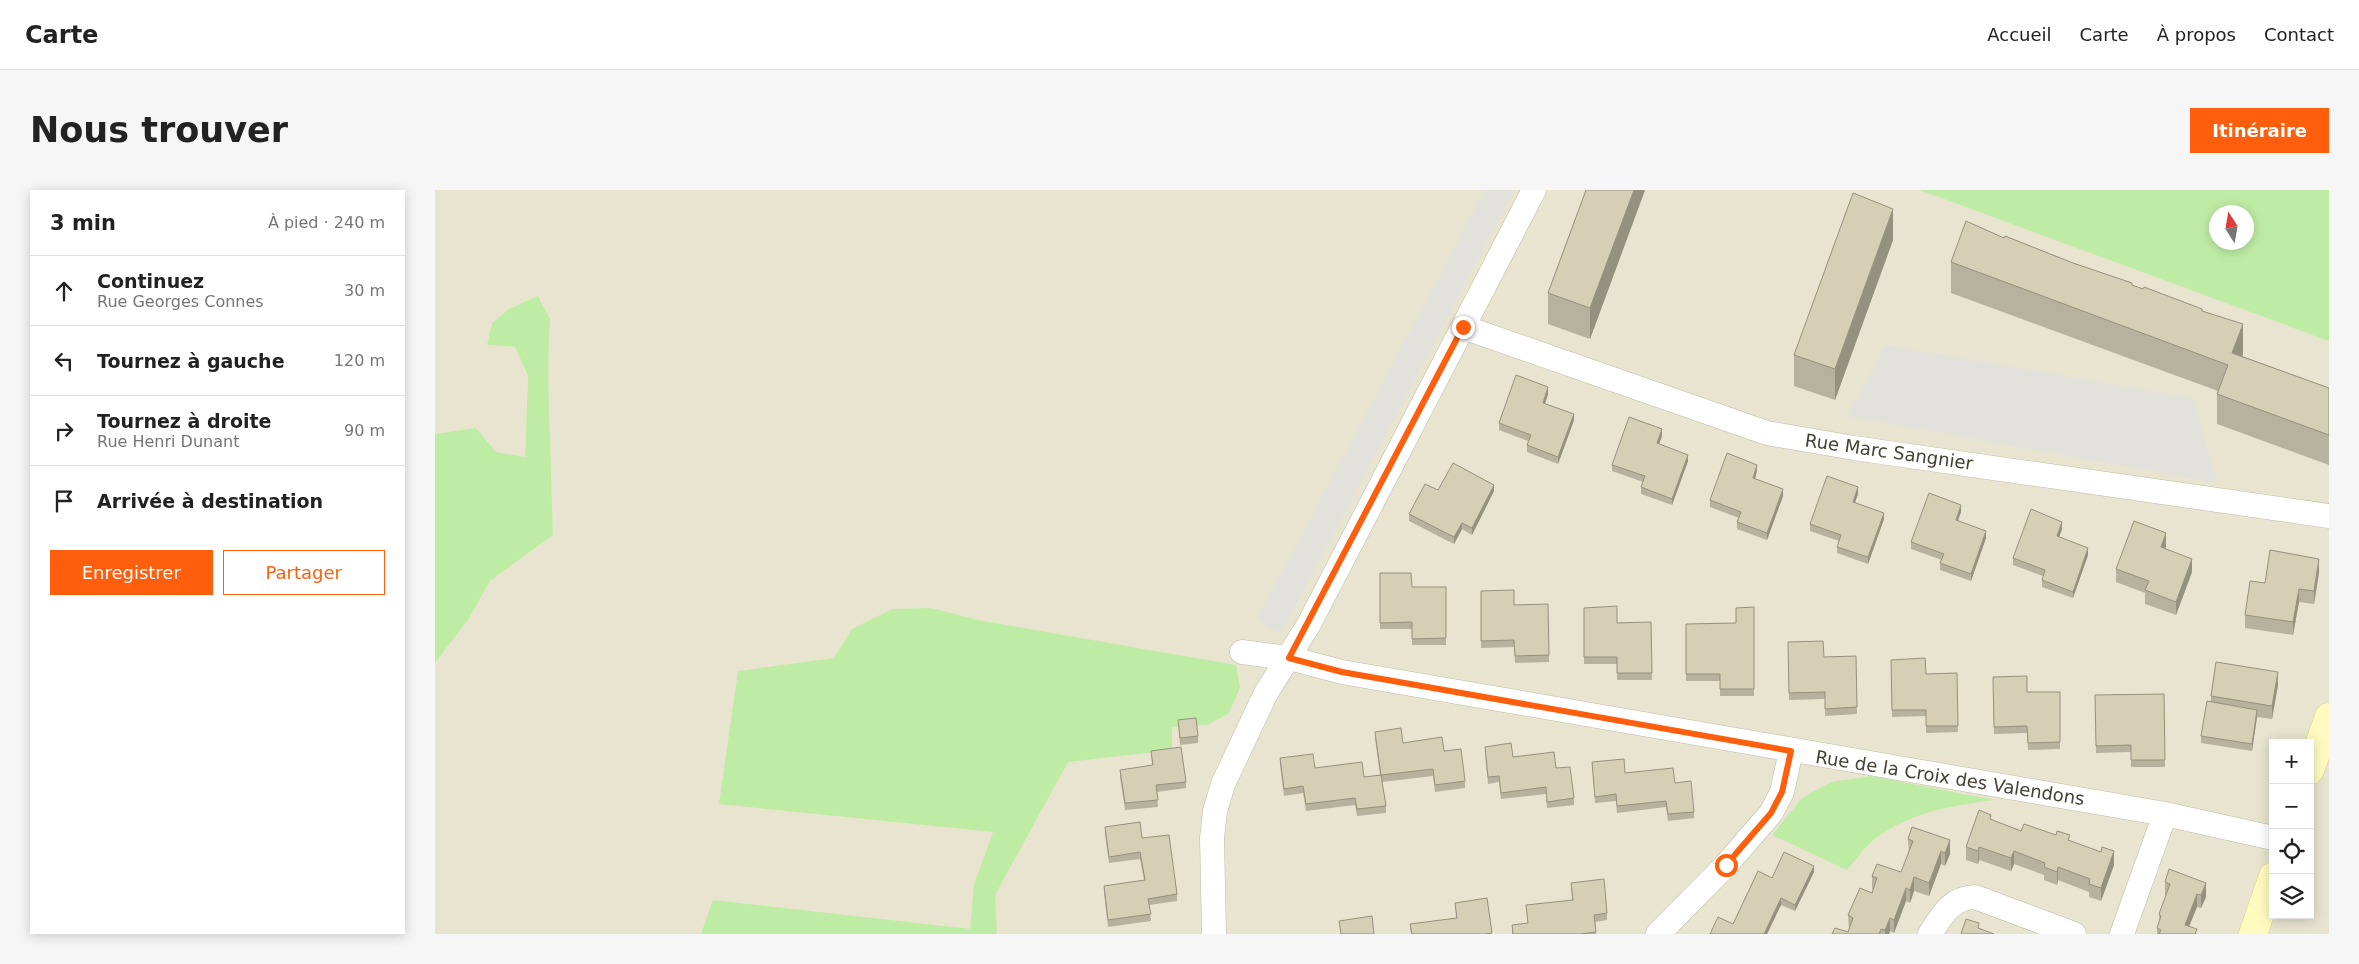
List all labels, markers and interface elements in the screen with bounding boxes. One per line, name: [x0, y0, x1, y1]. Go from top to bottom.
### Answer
text: Carte: [25, 21, 98, 49]
text: Accueil: [1987, 24, 2052, 45]
text: Carte: [2080, 24, 2129, 45]
text: À propos: [2157, 24, 2236, 45]
text: Contact: [2264, 24, 2334, 45]
button: Itinéraire: [2190, 108, 2329, 153]
text: Nous trouver: [30, 110, 288, 150]
north arrow: [2209, 205, 2254, 250]
text: 3 min: [50, 211, 116, 235]
text: À pied · 240 m: [268, 213, 385, 232]
text: Continuez: [97, 270, 204, 292]
icon: ahead: [50, 277, 78, 305]
text: 30 m: [344, 281, 385, 300]
text: Rue Georges Connes: [97, 292, 264, 311]
route end: [1452, 316, 1475, 339]
icon: left: [50, 347, 78, 375]
text: Tournez à gauche: [97, 350, 285, 372]
text: 120 m: [334, 351, 385, 370]
text: Tournez à droite: [97, 410, 271, 432]
icon: right: [50, 417, 78, 445]
text: 90 m: [344, 421, 385, 440]
street label: Rue Marc Sangnier: [1804, 429, 1975, 474]
text: Rue Henri Dunant: [97, 432, 239, 451]
icon: arrive: [50, 487, 78, 515]
text: Arrivée à destination: [97, 490, 323, 512]
button: Enregistrer: [50, 550, 213, 595]
button: Partager: [223, 550, 385, 595]
map controls: [2269, 739, 2314, 919]
button: +: [2269, 739, 2314, 784]
street label: Rue de la Croix des Valendons: [1814, 746, 2086, 809]
button: −: [2269, 784, 2314, 829]
button: locate: [2269, 829, 2314, 874]
route start: [1715, 854, 1738, 877]
button: layers: [2269, 874, 2314, 919]

